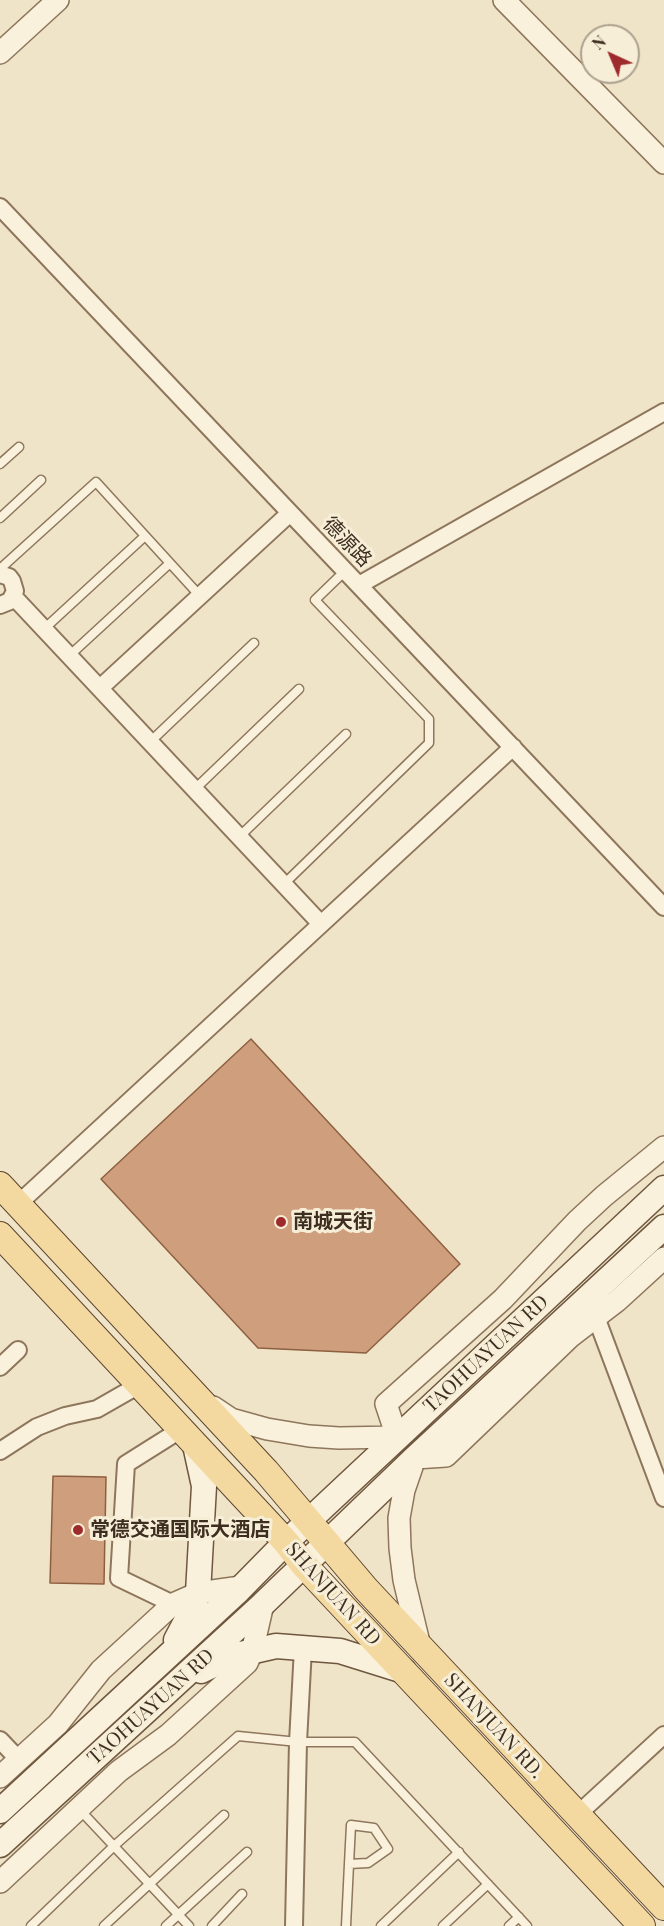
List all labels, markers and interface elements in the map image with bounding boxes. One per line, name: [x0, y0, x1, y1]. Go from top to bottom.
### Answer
north arrow: [580, 24, 640, 84]
text: N: [587, 31, 610, 54]
street label: 德源路: [318, 512, 376, 572]
place label: 南城天街: [293, 1210, 373, 1234]
marker: 南城天街: [274, 1215, 288, 1229]
street label: TAOHUAYUAN RD: [419, 1290, 553, 1418]
place label: 常德交通国际大酒店: [90, 1518, 270, 1542]
marker: 常德交通国际大酒店: [71, 1523, 85, 1537]
street label: SHANJUAN RD: [280, 1537, 386, 1651]
street label: TAOHUAYUAN RD: [83, 1644, 219, 1770]
street label: SHANJUAN RD.: [439, 1668, 549, 1784]

